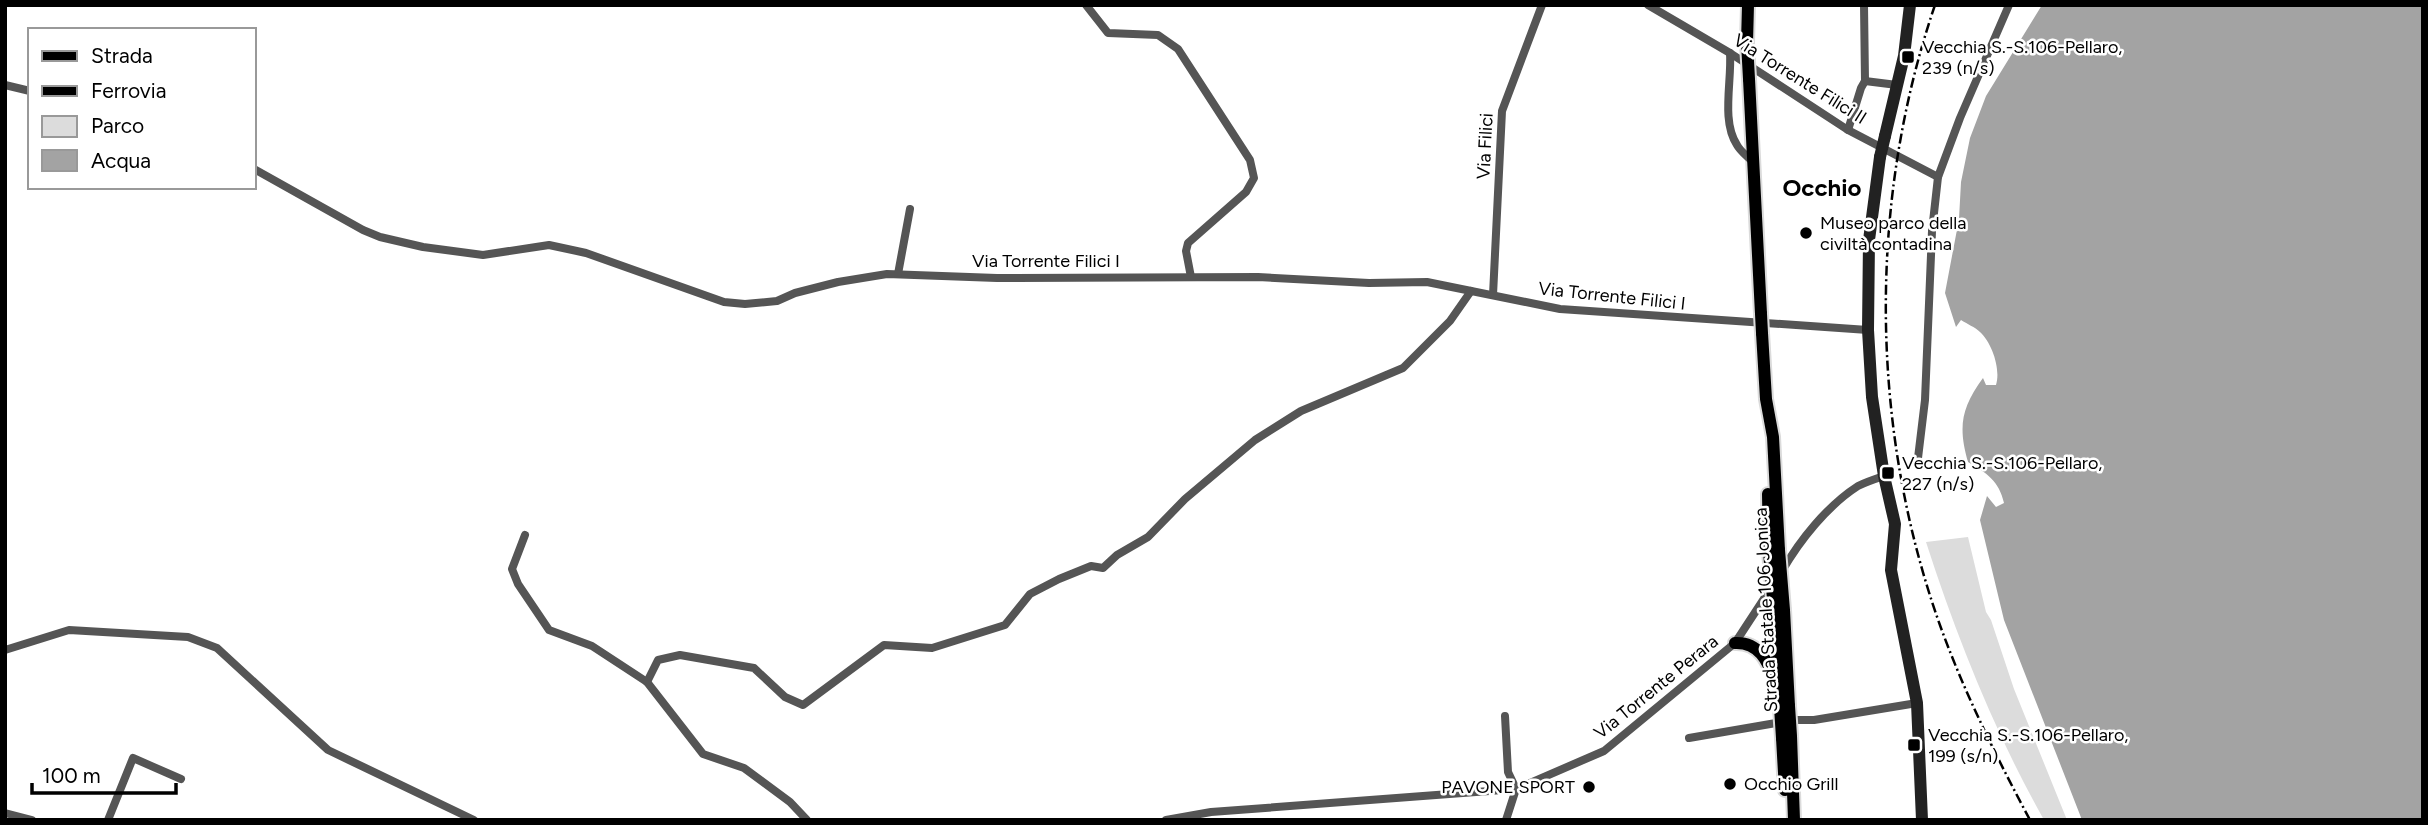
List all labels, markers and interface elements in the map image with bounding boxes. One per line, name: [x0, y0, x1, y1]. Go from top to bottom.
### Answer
legend: [28, 28, 256, 189]
street label: Via Torrente Filici II: [1729, 29, 1871, 129]
place label: Vecchia S.-S.106-Pellaro, 239 (n/s): [1922, 36, 2122, 79]
text: Strada: [91, 43, 153, 68]
marker: Vecchia S.-S.106-Pellaro, 239 (n/s): [1900, 49, 1916, 65]
text: Ferrovia: [91, 78, 166, 103]
street label: Via Filici: [1472, 112, 1498, 180]
text: Parco: [91, 113, 144, 138]
text: Acqua: [91, 148, 151, 173]
district label: Occhio: [1782, 173, 1862, 202]
place label: Museo parco della civiltà contadina: [1820, 212, 1966, 255]
marker: Museo parco della civiltà contadina: [1798, 225, 1814, 241]
street label: Via Torrente Filici I: [972, 250, 1120, 272]
street label: Via Torrente Filici I: [1537, 277, 1687, 315]
place label: Vecchia S.-S.106-Pellaro, 227 (n/s): [1902, 452, 2102, 495]
marker: Vecchia S.-S.106-Pellaro, 227 (n/s): [1880, 465, 1896, 481]
street label: Strada Statale 106 Jonica: [1750, 507, 1782, 713]
street label: Via Torrente Perara: [1590, 630, 1722, 744]
place label: Vecchia S.-S.106-Pellaro, 199 (s/n): [1928, 724, 2128, 767]
marker: Vecchia S.-S.106-Pellaro, 199 (s/n): [1906, 737, 1922, 753]
scale bar: [32, 752, 175, 796]
text: 100 m: [42, 763, 101, 788]
place label: Occhio Grill: [1744, 773, 1838, 795]
place label: PAVONE SPORT: [1441, 776, 1575, 798]
marker: Occhio Grill: [1722, 776, 1738, 792]
marker: PAVONE SPORT: [1581, 779, 1597, 795]

